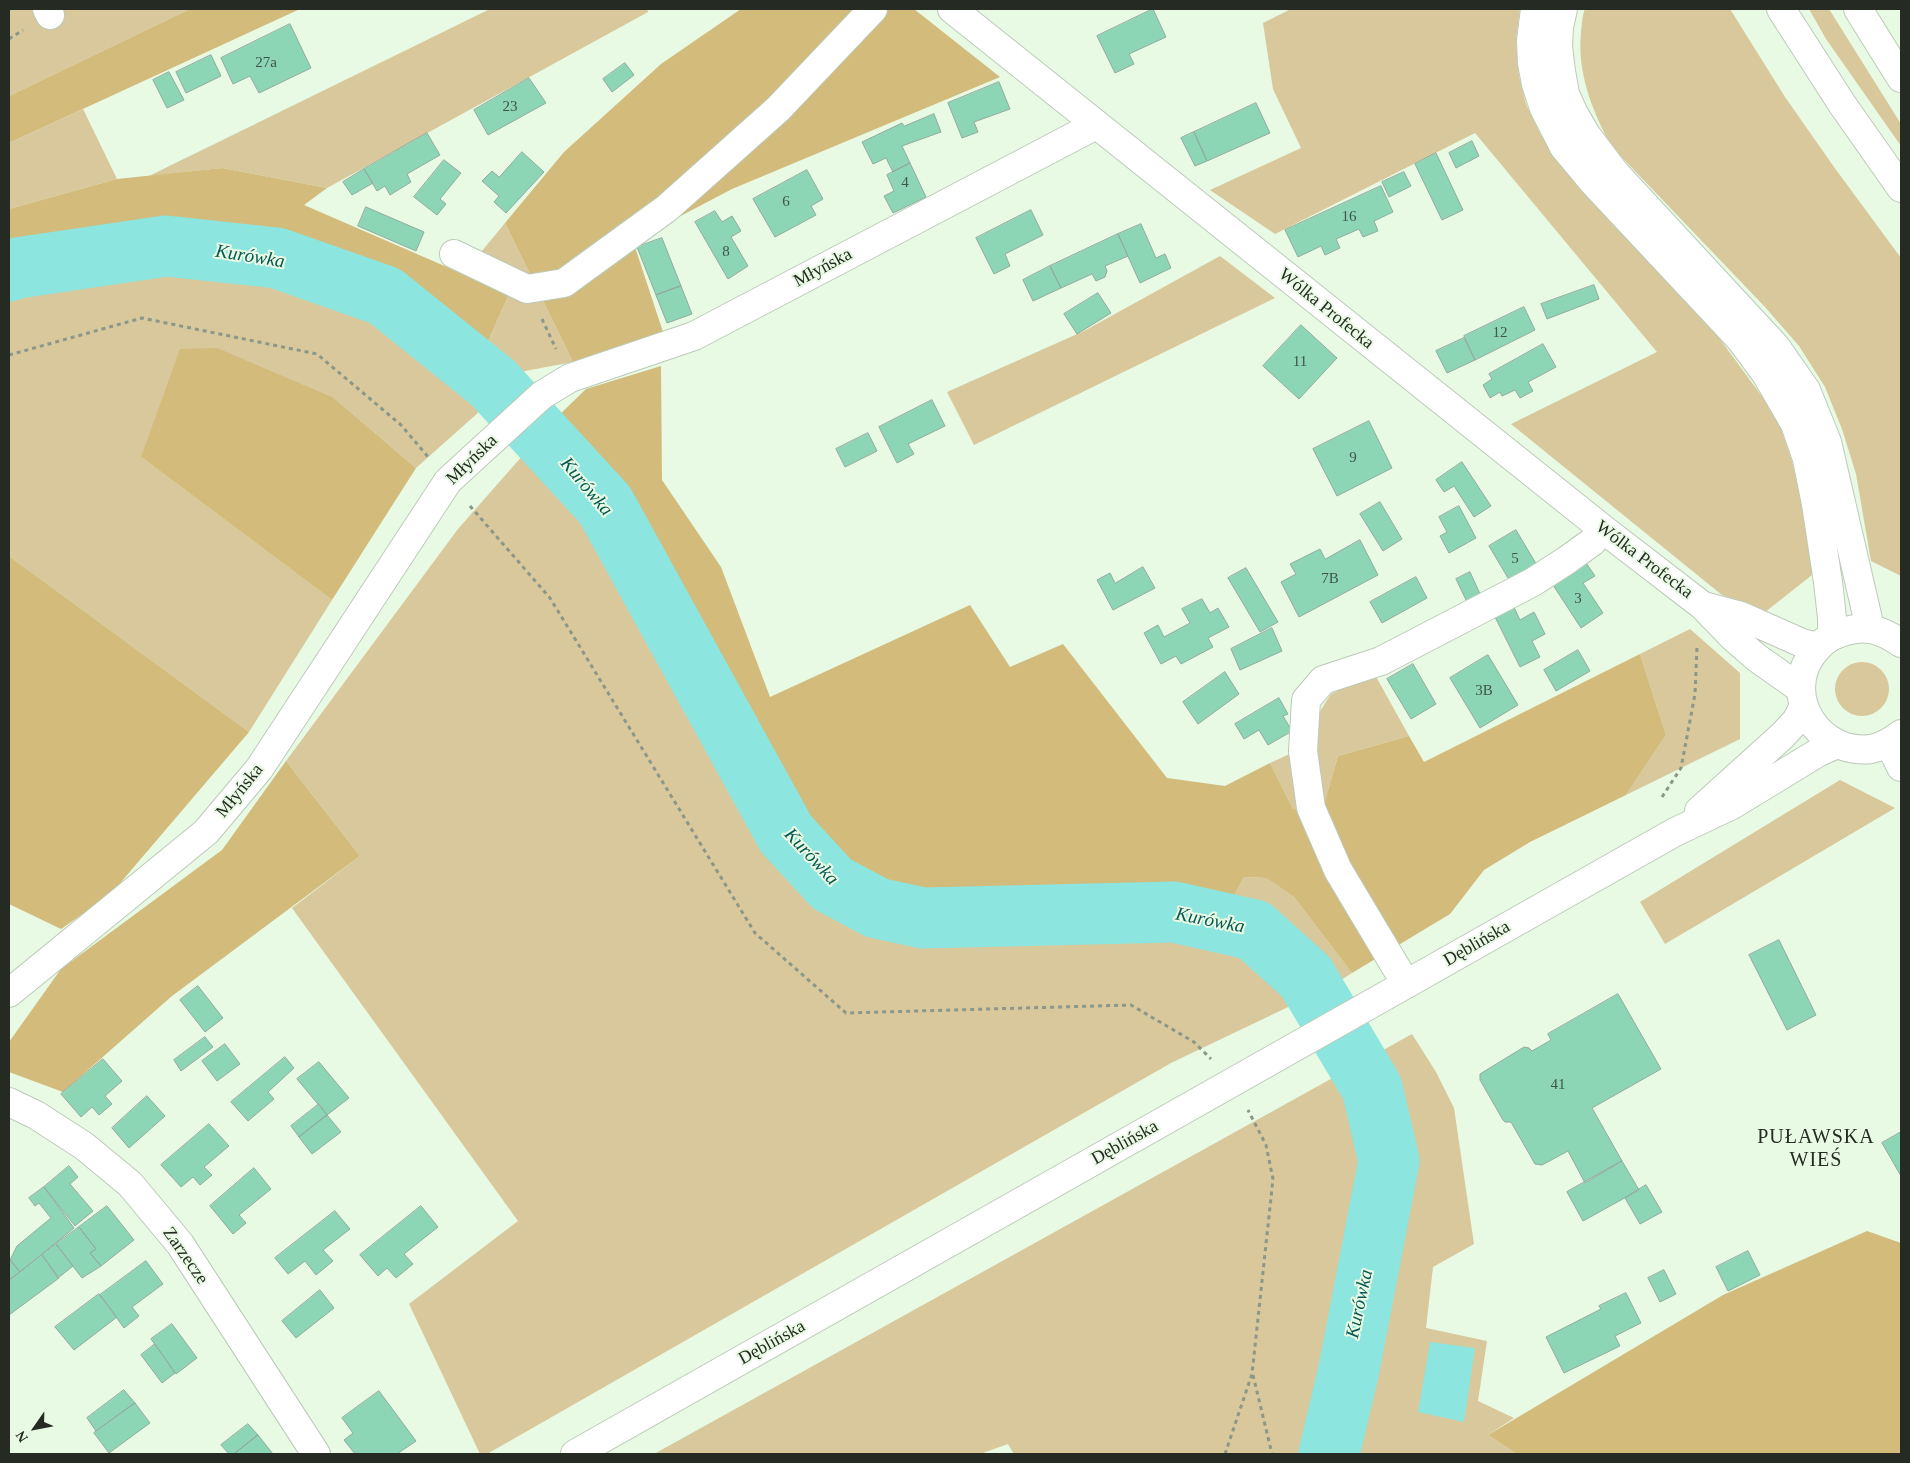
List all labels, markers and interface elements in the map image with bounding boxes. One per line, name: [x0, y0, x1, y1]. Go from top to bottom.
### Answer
house number: 27a: [255, 54, 277, 72]
house number: 23: [502, 98, 518, 116]
house number: 4: [901, 174, 909, 192]
house number: 6: [782, 193, 790, 211]
house number: 16: [1342, 208, 1356, 226]
water label: Kurówka: [214, 240, 286, 274]
house number: 8: [722, 243, 730, 261]
street label: Młyńska: [790, 244, 856, 292]
street label: Wólka Profecka: [1274, 264, 1378, 354]
house number: 12: [1492, 324, 1508, 342]
house number: 11: [1293, 353, 1307, 371]
street label: Młyńska: [442, 430, 502, 490]
house number: 9: [1349, 449, 1357, 467]
water label: Kurówka: [555, 453, 617, 521]
street label: Wólka Profecka: [1591, 516, 1697, 604]
house number: 5: [1511, 550, 1519, 568]
house number: 7B: [1321, 570, 1339, 588]
house number: 3: [1574, 590, 1582, 608]
house number: 3B: [1475, 682, 1493, 700]
street label: Młyńska: [212, 760, 268, 822]
water label: Kurówka: [779, 824, 843, 890]
water label: Kurówka: [1174, 903, 1246, 939]
street label: Dęblińska: [1440, 916, 1514, 972]
house number: 41: [1550, 1076, 1566, 1094]
street label: Dęblińska: [1088, 1116, 1162, 1170]
district label: PUŁAWSKA WIEŚ: [1756, 1126, 1876, 1173]
street label: Zarzecze: [158, 1223, 212, 1289]
water label: Kurówka: [1342, 1268, 1378, 1340]
street label: Dęblińska: [735, 1316, 809, 1370]
north arrow: [10, 1403, 60, 1453]
text: N: [13, 1428, 31, 1445]

